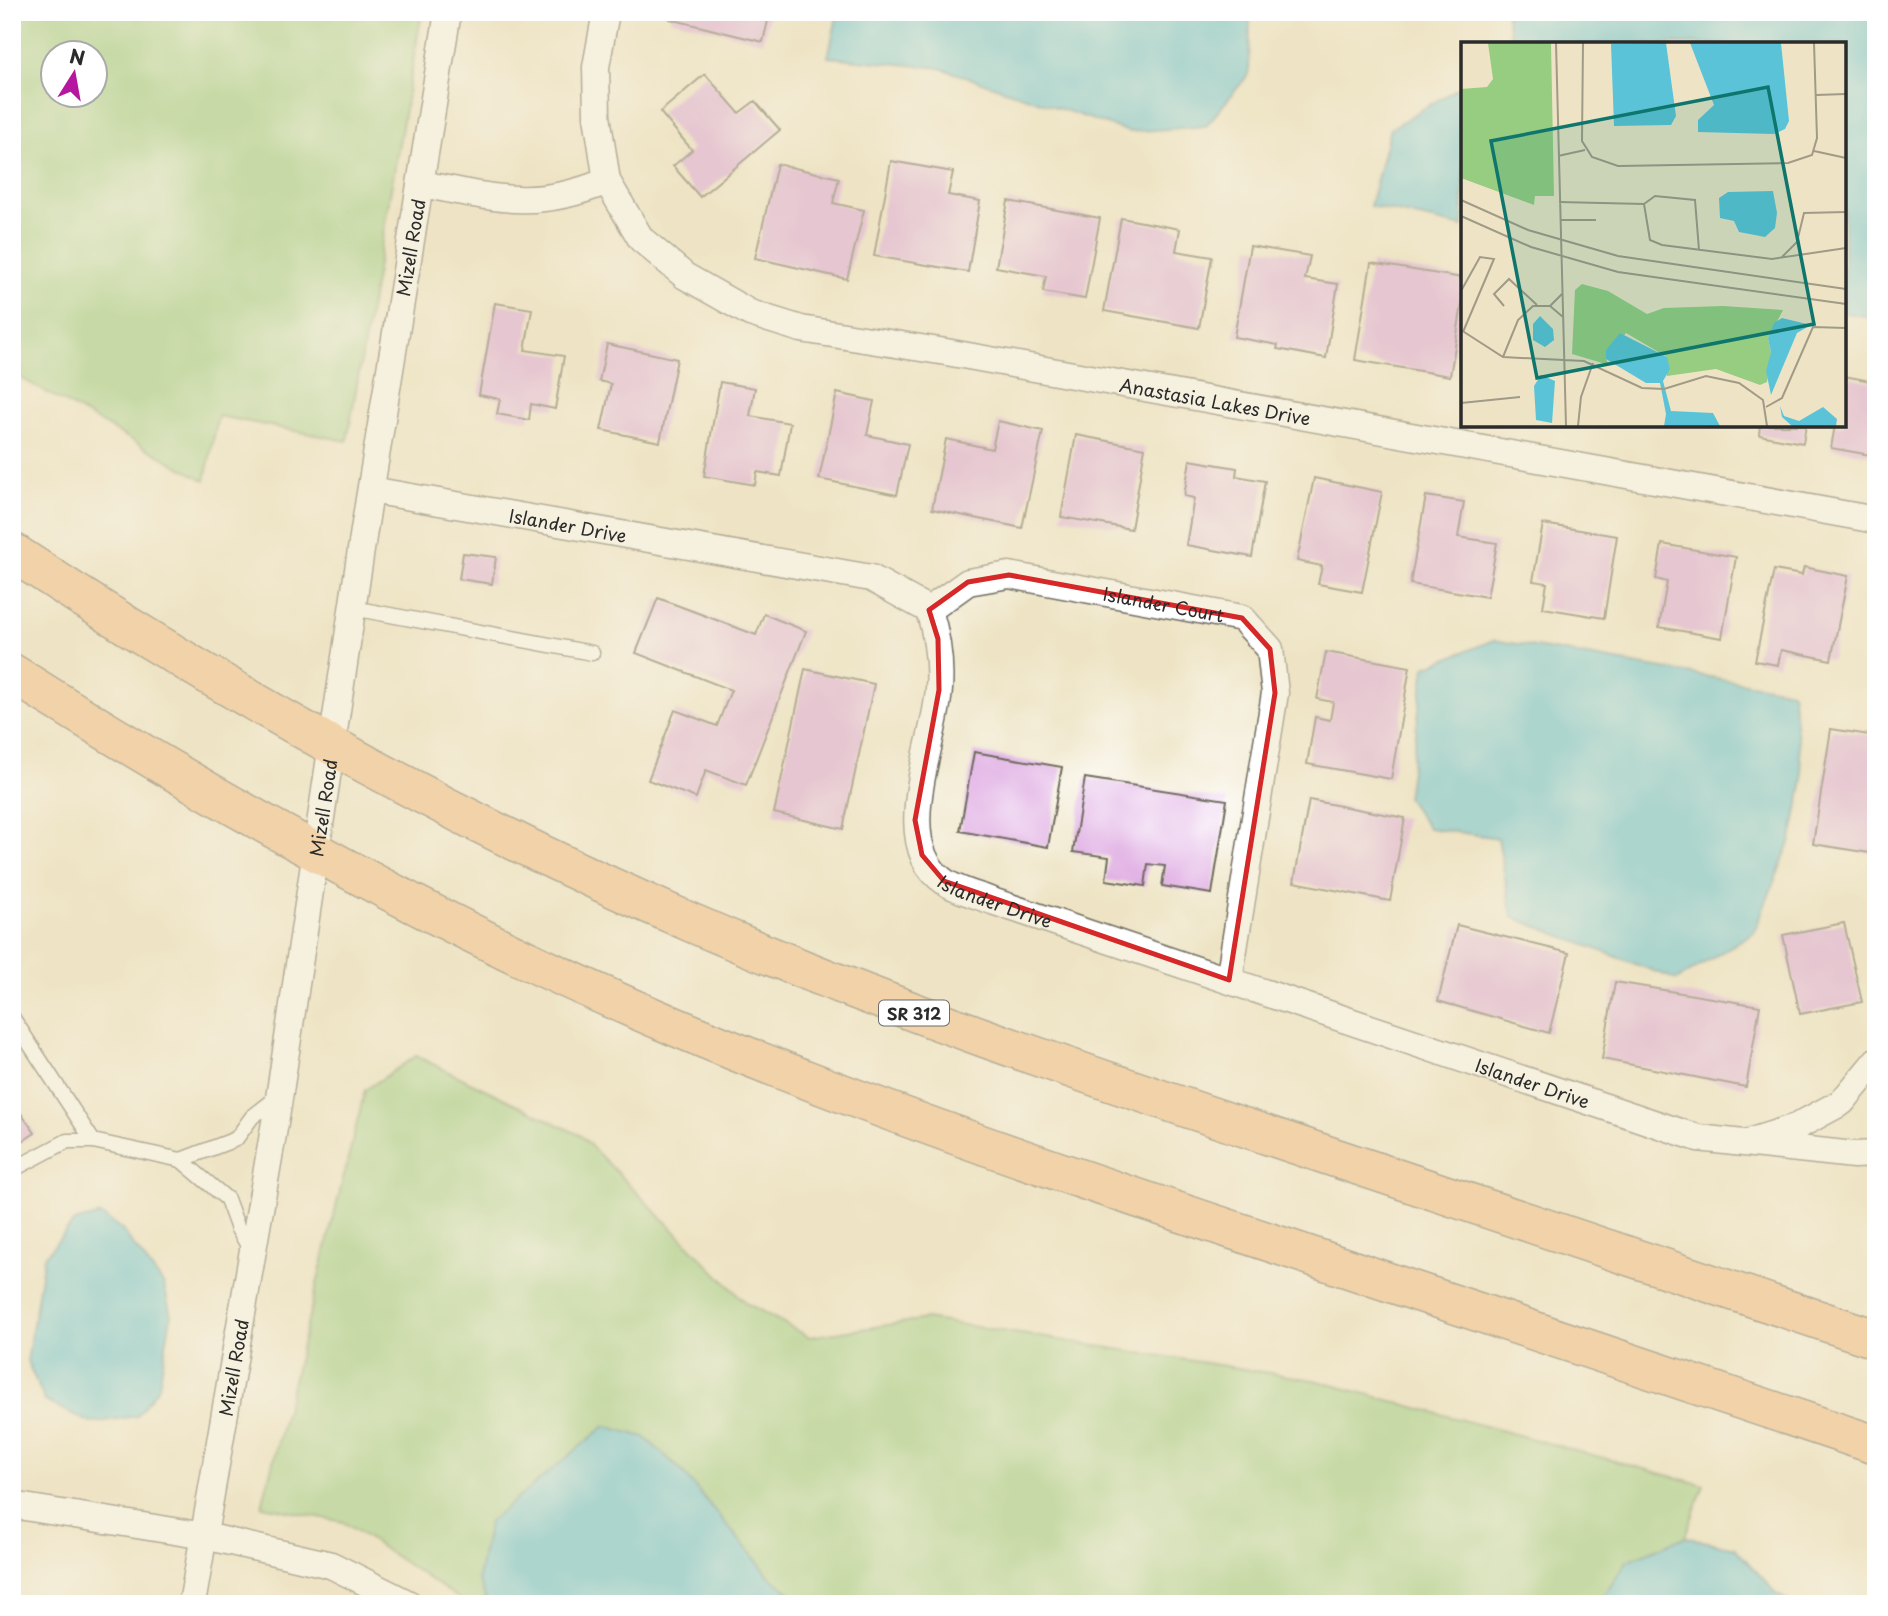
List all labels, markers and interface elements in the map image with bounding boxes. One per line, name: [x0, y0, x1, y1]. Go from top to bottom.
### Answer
north arrow: [38, 38, 108, 108]
text: N: [67, 41, 87, 72]
inset map: [1461, 42, 1846, 427]
street label: Mizell Road: [389, 197, 431, 298]
street label: Anastasia Lakes Drive: [1117, 370, 1313, 431]
street label: Islander Drive: [507, 501, 629, 548]
street label: Islander Court: [1101, 579, 1226, 628]
street label: Mizell Road: [302, 757, 343, 858]
street label: Islander Drive: [932, 868, 1056, 934]
road number: SR 312: [879, 1001, 949, 1026]
street label: Islander Drive: [1472, 1051, 1593, 1114]
street label: Mizell Road: [211, 1317, 254, 1418]

